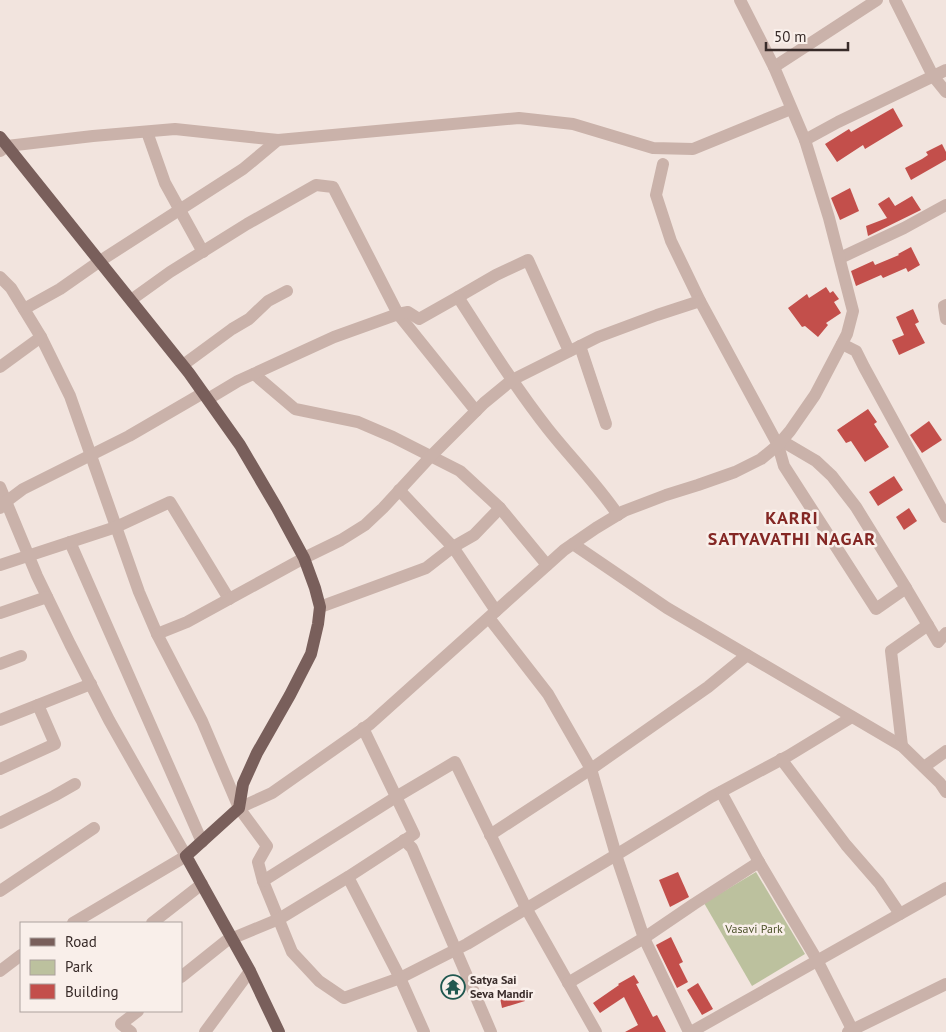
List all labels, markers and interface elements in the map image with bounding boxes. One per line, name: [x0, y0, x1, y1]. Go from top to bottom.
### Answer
scale bar: [766, 20, 848, 52]
text: 50 m: [774, 27, 807, 46]
district label: KARRI SATYAVATHI NAGAR: [708, 506, 876, 550]
park label: Vasavi Park: [724, 921, 783, 936]
legend: [20, 922, 182, 1012]
text: Road: [65, 932, 97, 951]
text: Park: [65, 957, 93, 976]
place label: Satya Sai Seva Mandir: [470, 972, 534, 1001]
temple icon: Satya Sai Seva Mandir: [440, 974, 466, 1000]
text: Building: [65, 982, 119, 1001]

